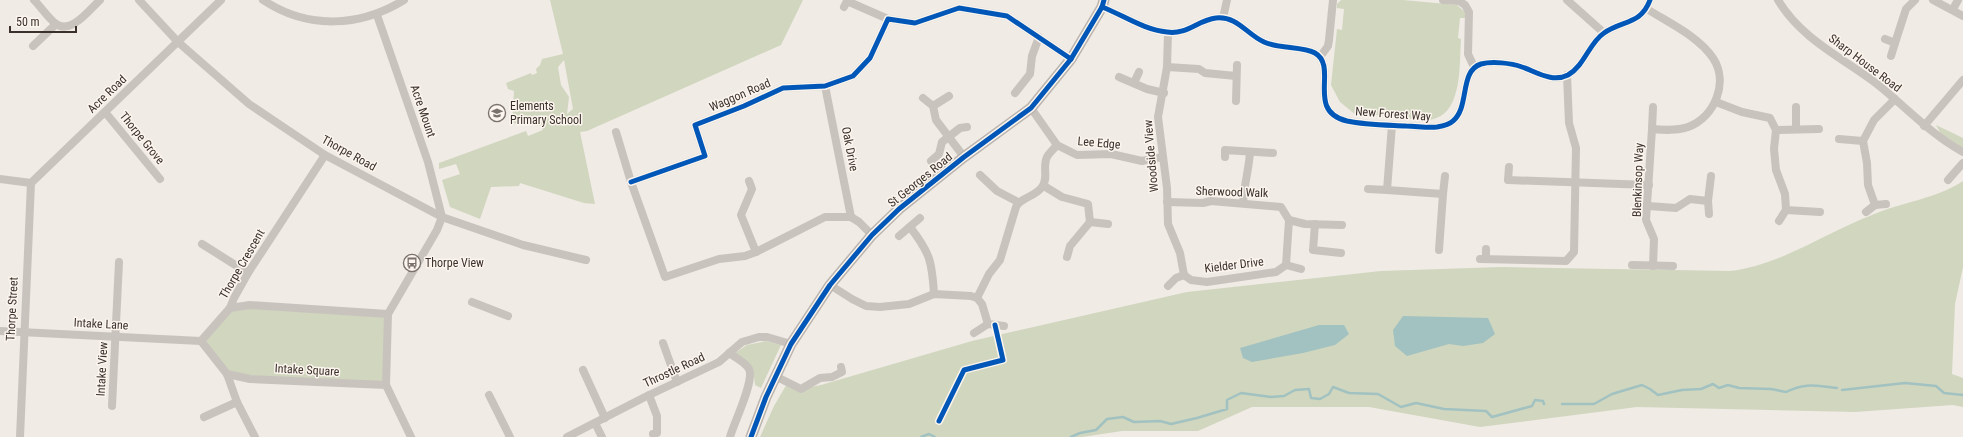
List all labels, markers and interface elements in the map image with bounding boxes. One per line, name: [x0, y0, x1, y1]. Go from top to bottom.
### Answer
scale bar: [10, 8, 76, 34]
text: 50 m: [16, 15, 40, 29]
street label: Sharp House Road: [1826, 31, 1904, 95]
street label: Acre Road: [85, 72, 129, 116]
street label: Waggon Road: [707, 76, 773, 114]
street label: Acre Mount: [407, 83, 439, 140]
place label: Elements Primary School: [510, 99, 582, 127]
school or university icon: Elements Primary School: [487, 103, 507, 123]
street label: New Forest Way: [1355, 104, 1431, 124]
street label: Thorpe Grove: [117, 109, 168, 167]
street label: Woodside View: [1141, 119, 1161, 193]
street label: Oak Drive: [839, 126, 861, 173]
street label: Thorpe Road: [319, 132, 379, 174]
street label: Lee Edge: [1077, 134, 1121, 152]
street label: Blenkinsop Way: [1630, 143, 1646, 217]
street label: St Georges Road: [885, 150, 955, 210]
street label: Sherwood Walk: [1195, 184, 1269, 200]
street label: Thorpe Crescent: [216, 226, 268, 301]
bus stop icon: Thorpe View: [402, 253, 422, 273]
street label: Kielder Drive: [1204, 254, 1265, 276]
place label: Thorpe View: [425, 256, 484, 270]
street label: Thorpe Street: [3, 276, 21, 341]
street label: Intake Lane: [73, 316, 129, 332]
street label: Intake View: [94, 341, 110, 397]
street label: Throstle Road: [641, 350, 707, 390]
street label: Intake Square: [274, 361, 340, 379]

